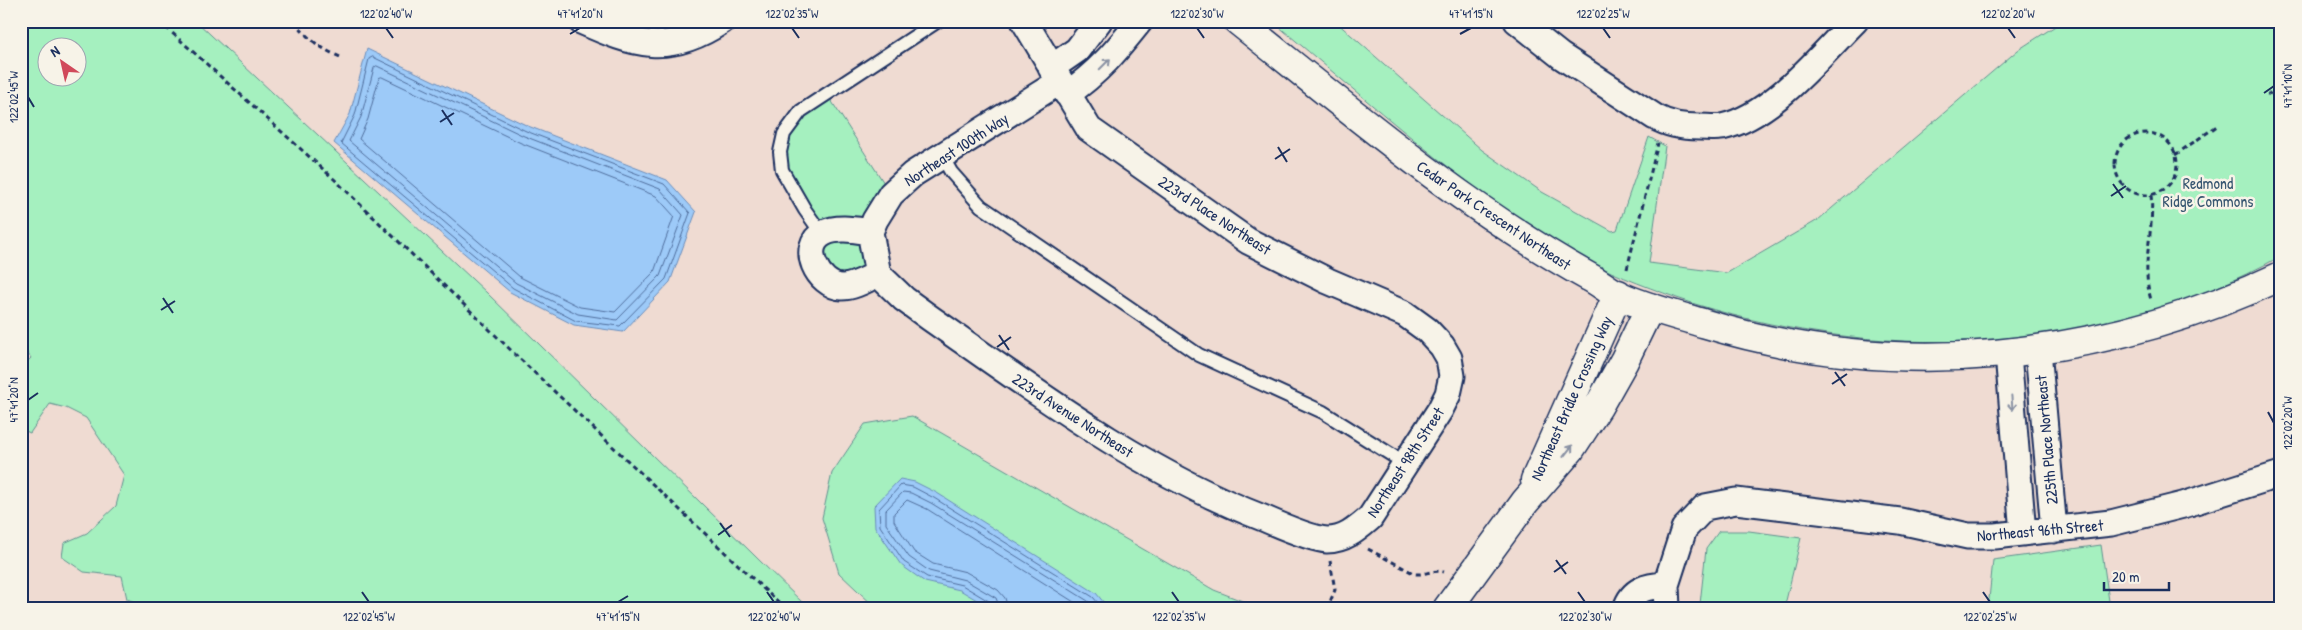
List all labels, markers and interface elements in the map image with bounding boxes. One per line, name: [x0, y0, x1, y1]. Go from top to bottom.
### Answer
text: 122°02'40"W: [360, 5, 413, 22]
text: 47°41'20"N: [557, 5, 603, 22]
text: 122°02'35"W: [766, 5, 819, 22]
text: 122°02'30"W: [1170, 5, 1224, 22]
text: 47°41'15"N: [1449, 5, 1493, 22]
text: 122°02'25"W: [1576, 5, 1630, 22]
text: 122°02'20"W: [1981, 5, 2035, 22]
north arrow: [38, 38, 88, 88]
text: N: [46, 41, 63, 61]
one-way arrow: [1098, 58, 1111, 70]
text: 47°41'10"N: [2279, 64, 2296, 108]
text: 122°02'45"W: [5, 70, 22, 123]
street label: Northeast 100th Way: [900, 107, 1013, 191]
street label: Cedar Park Crescent Northeast: [1412, 155, 1576, 275]
street label: 223rd Place Northeast: [1154, 170, 1276, 260]
park label: Redmond Ridge Commons: [2162, 172, 2254, 212]
street label: Northeast Bridle Crossing Way: [1525, 312, 1617, 484]
street label: 223rd Avenue Northeast: [1008, 368, 1138, 463]
street label: 225th Place Northeast: [2029, 374, 2063, 506]
text: 47°41'20"N: [5, 377, 22, 423]
one-way arrow: [2007, 395, 2017, 411]
text: 122°02'20"W: [2279, 396, 2296, 450]
street label: Northeast 98th Street: [1361, 402, 1449, 521]
one-way arrow: [1563, 444, 1573, 458]
street label: Northeast 96th Street: [1976, 513, 2105, 546]
scale bar: [2104, 560, 2170, 592]
text: 20 m: [2112, 566, 2139, 587]
text: 122°02'45"W: [343, 608, 396, 625]
text: 47°41'15"N: [596, 608, 640, 625]
text: 122°02'40"W: [748, 608, 801, 625]
text: 122°02'35"W: [1153, 608, 1206, 625]
text: 122°02'30"W: [1558, 608, 1612, 625]
text: 122°02'25"W: [1963, 608, 2017, 625]

